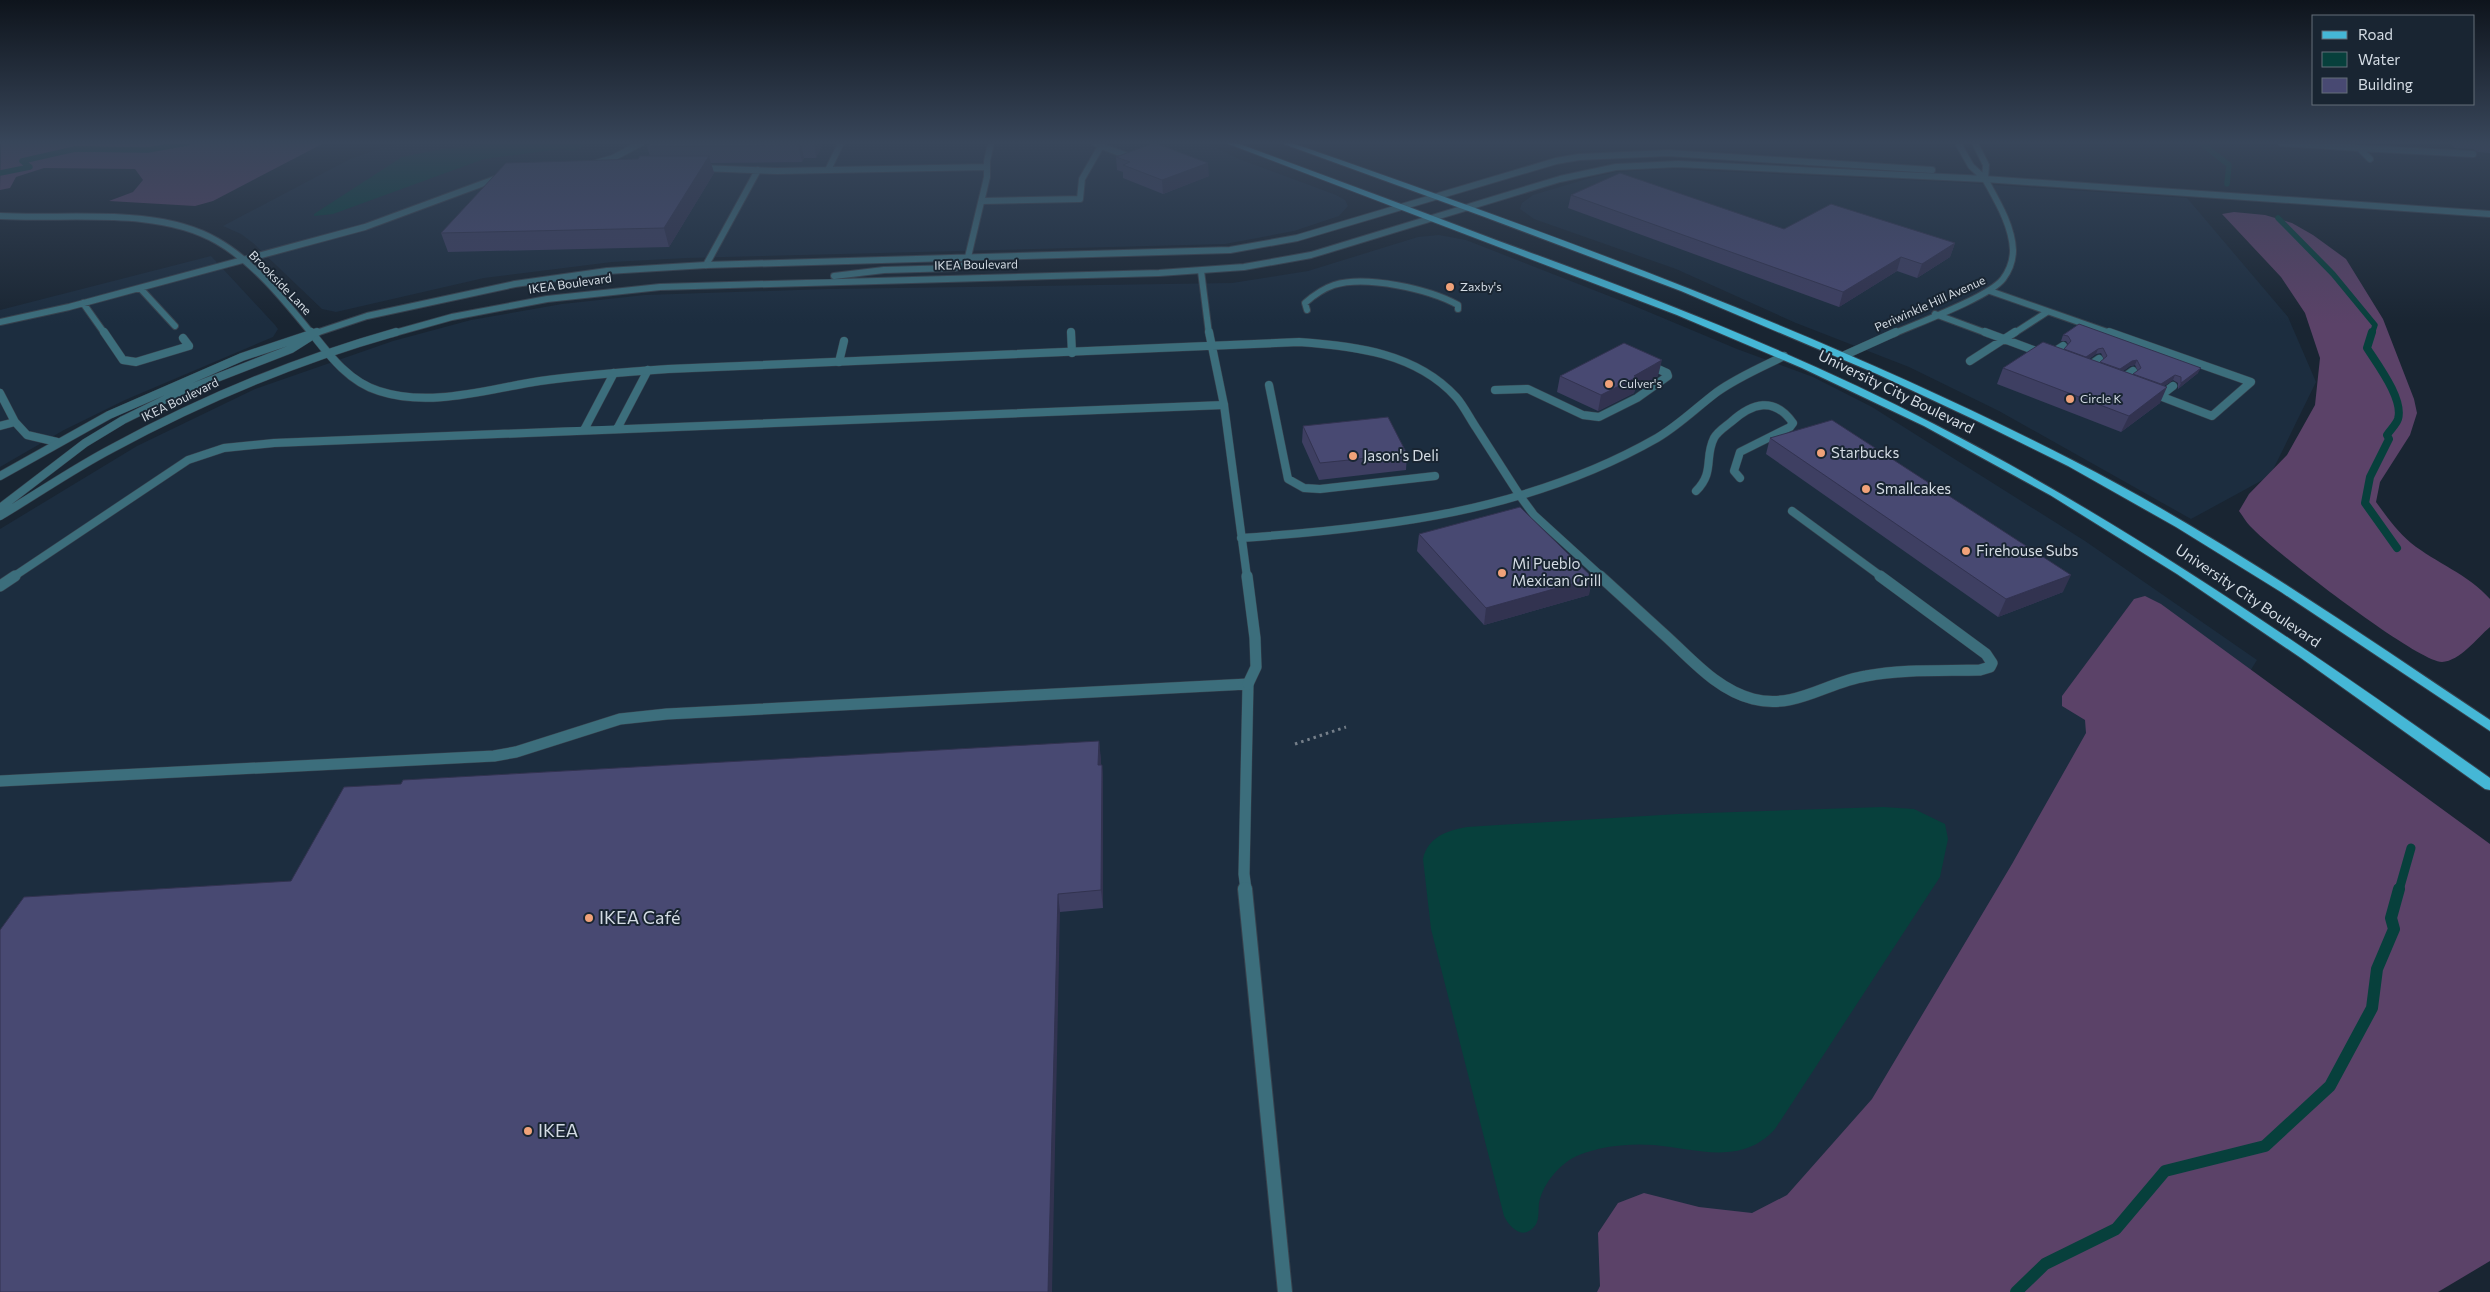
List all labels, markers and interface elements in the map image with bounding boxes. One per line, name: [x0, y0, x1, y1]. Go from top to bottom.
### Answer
legend: [2312, 15, 2475, 105]
text: Road: [2358, 25, 2393, 43]
text: Water: [2358, 50, 2400, 68]
text: Building: [2358, 75, 2413, 93]
street label: Brookside Lane: [247, 247, 315, 317]
street label: IKEA Boulevard: [934, 256, 1018, 272]
street label: IKEA Boulevard: [527, 270, 612, 296]
street label: Periwinkle Hill Avenue: [1872, 272, 1987, 334]
place label: Zaxby's: [1460, 279, 1502, 293]
marker: Zaxby's: [1444, 281, 1456, 293]
street label: University City Boulevard: [1816, 345, 1977, 437]
street label: IKEA Boulevard: [139, 374, 220, 424]
place label: Culver's: [1619, 376, 1662, 390]
marker: Culver's: [1603, 378, 1615, 390]
place label: Circle K: [2080, 391, 2122, 405]
marker: Circle K: [2064, 393, 2076, 405]
place label: Starbucks: [1831, 443, 1899, 461]
place label: Jason's Deli: [1363, 446, 1439, 464]
marker: Starbucks: [1815, 447, 1827, 459]
marker: Jason's Deli: [1347, 450, 1359, 462]
place label: Smallcakes: [1876, 479, 1951, 497]
marker: Smallcakes: [1860, 483, 1872, 495]
street label: University City Boulevard: [2173, 540, 2325, 651]
place label: Firehouse Subs: [1976, 541, 2079, 559]
marker: Firehouse Subs: [1960, 545, 1972, 557]
place label: Mi Pueblo Mexican Grill: [1512, 554, 1601, 589]
marker: Mi Pueblo Mexican Grill: [1496, 567, 1508, 579]
place label: IKEA Café: [599, 906, 681, 928]
marker: IKEA Café: [583, 912, 595, 924]
place label: IKEA: [538, 1119, 578, 1141]
marker: IKEA: [522, 1125, 534, 1137]

